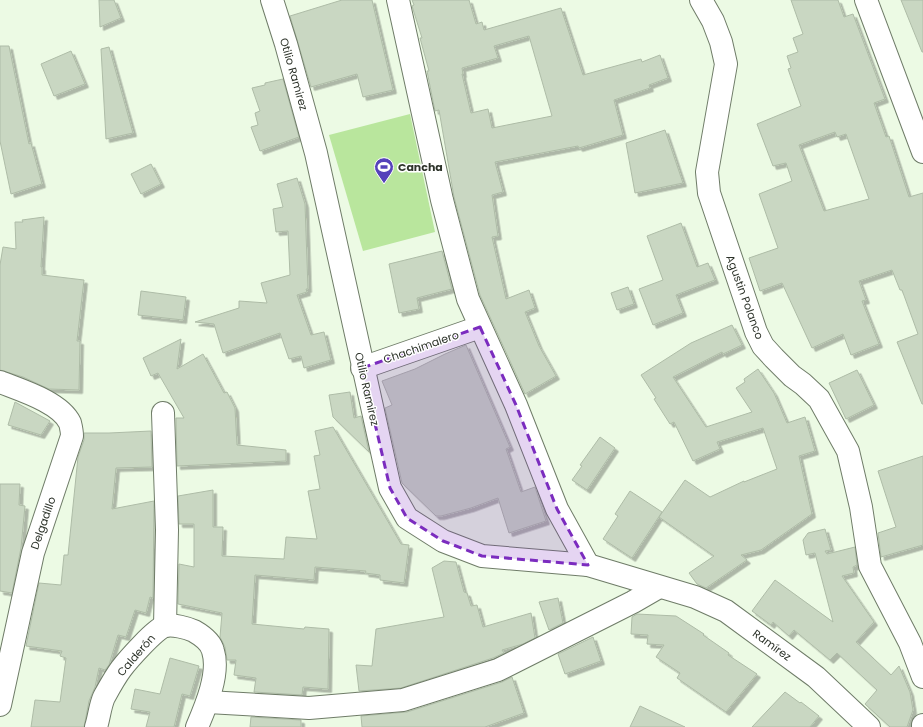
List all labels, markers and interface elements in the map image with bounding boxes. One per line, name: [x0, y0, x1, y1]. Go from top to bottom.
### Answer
street label: Otilio Ramirez: [276, 36, 312, 112]
sports icon: Cancha: [373, 156, 395, 184]
place label: Cancha: [398, 159, 443, 175]
street label: Agustin Polanco: [722, 253, 768, 341]
street label: Chachimalero: [381, 327, 461, 367]
street label: Otilio Ramirez: [351, 351, 383, 427]
street label: Delgadillo: [27, 494, 59, 552]
street label: Ramírez: [749, 626, 795, 664]
street label: Calderón: [113, 630, 159, 680]

